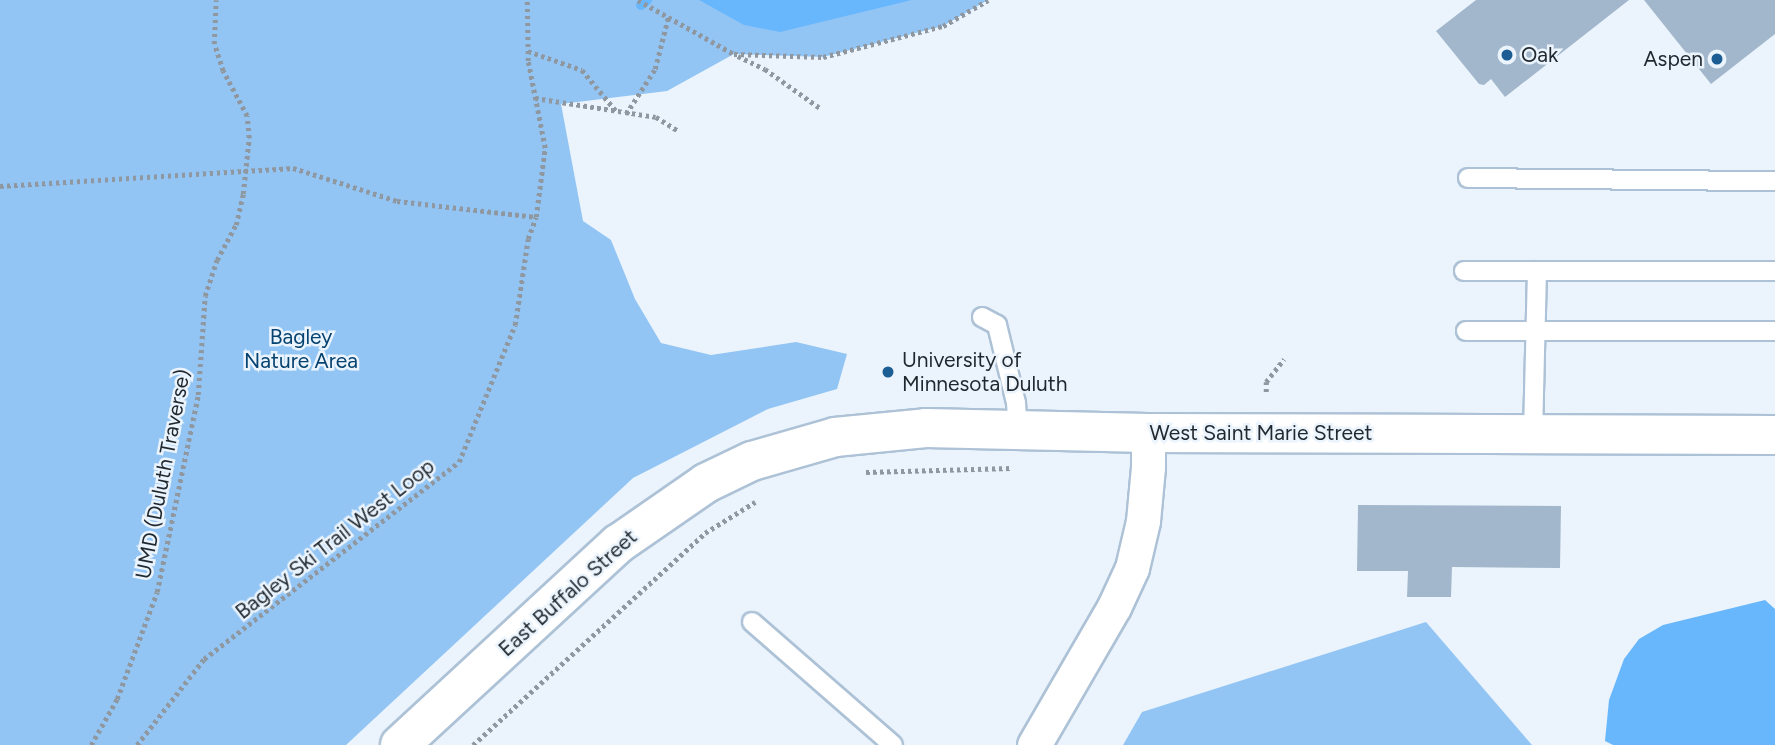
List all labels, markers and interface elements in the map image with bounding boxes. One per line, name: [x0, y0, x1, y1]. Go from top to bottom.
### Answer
place label: Oak: [1521, 42, 1558, 68]
place label: Aspen: [1643, 46, 1703, 72]
marker: Oak: [1499, 47, 1515, 63]
marker: Aspen: [1709, 51, 1725, 67]
park label: Bagley Nature Area: [244, 324, 358, 374]
place label: University of Minnesota Duluth: [902, 347, 1067, 397]
marker: University of Minnesota Duluth: [880, 364, 896, 380]
street label: UMD (Duluth Traverse): [130, 367, 196, 581]
street label: West Saint Marie Street: [1150, 420, 1372, 446]
street label: Bagley Ski Trail West Loop: [231, 453, 439, 625]
street label: East Buffalo Street: [494, 524, 642, 662]

